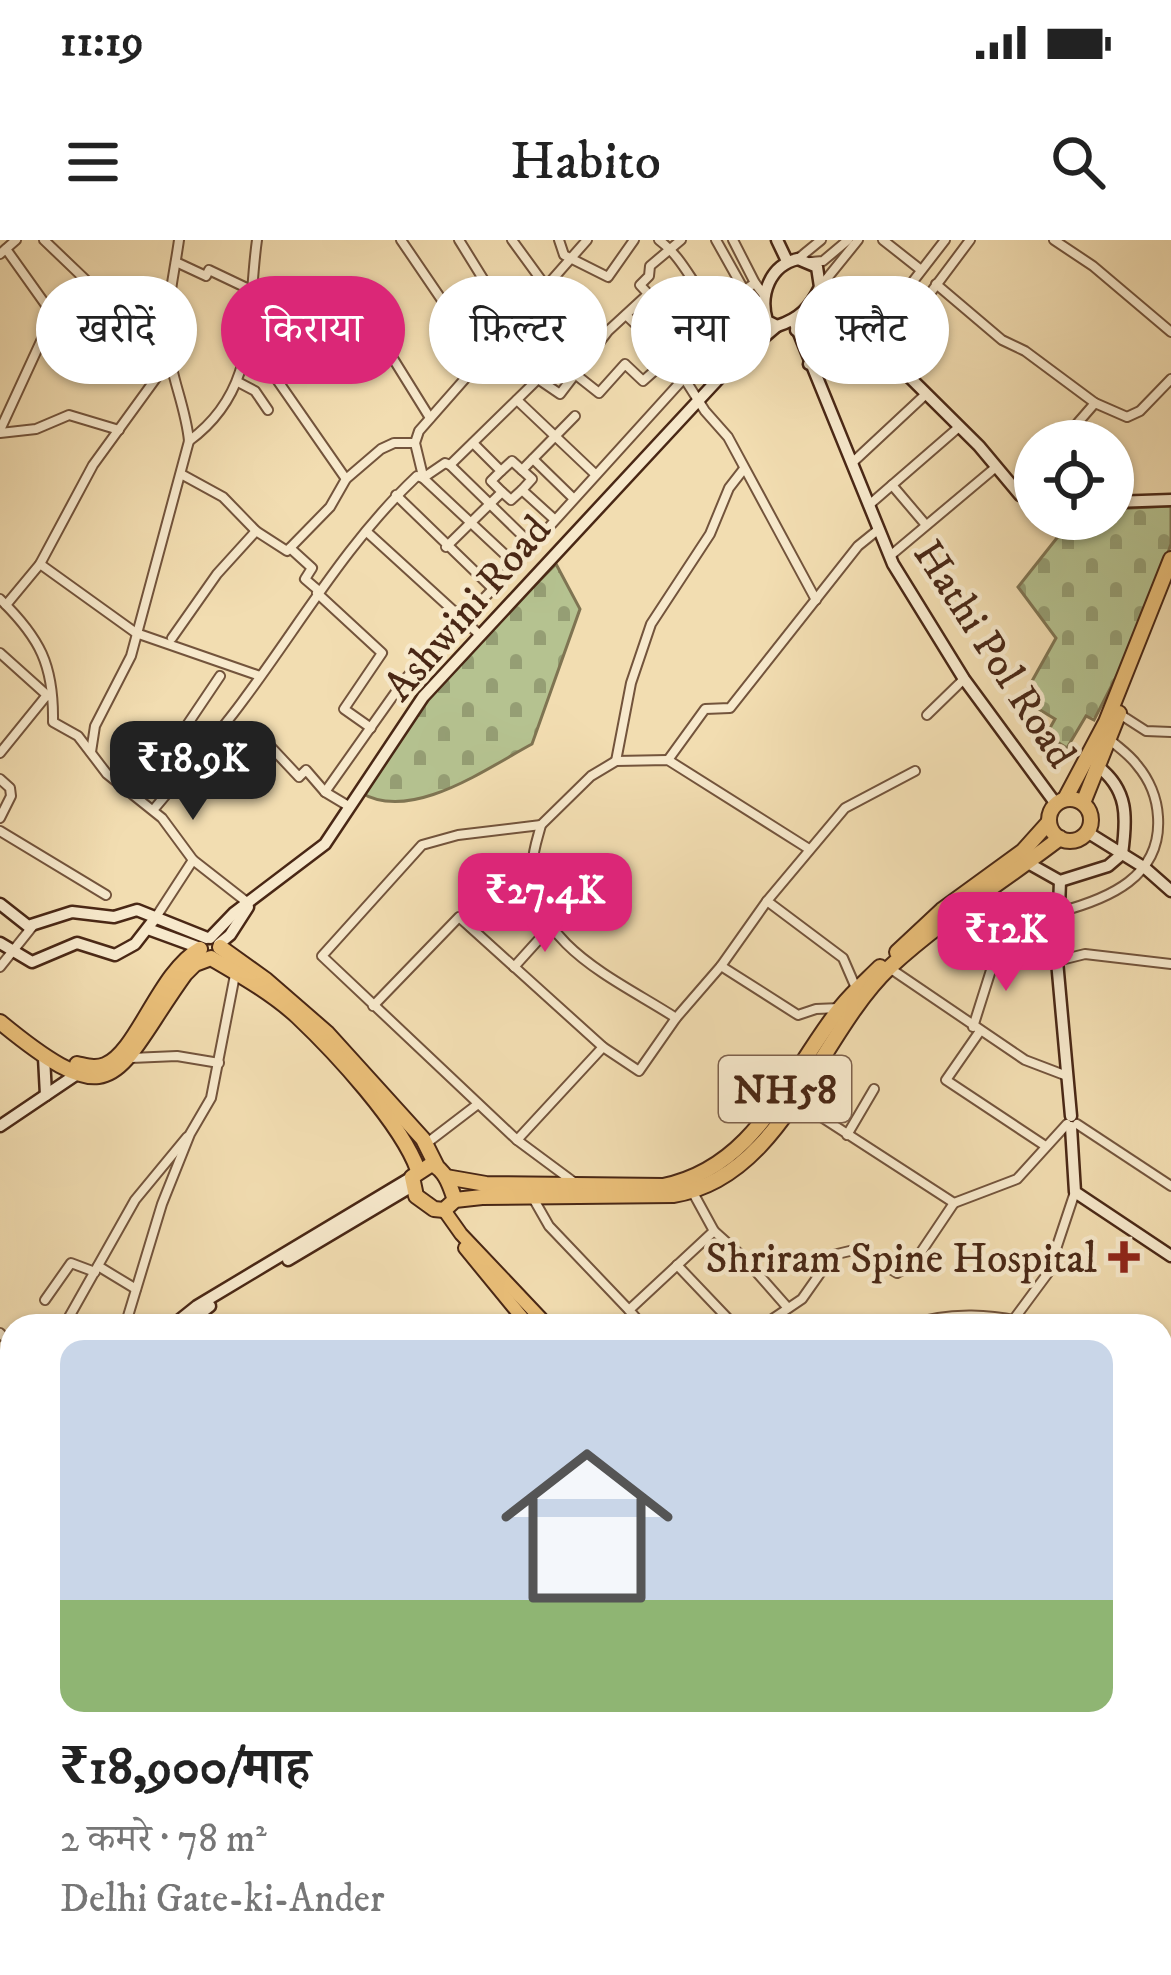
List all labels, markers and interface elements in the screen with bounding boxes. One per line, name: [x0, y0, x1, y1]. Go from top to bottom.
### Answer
text: 11:19: [60, 14, 144, 70]
icon: menu: [60, 129, 126, 195]
text: Habito: [510, 129, 661, 196]
icon: search: [1045, 129, 1111, 195]
chip: खरीदें: [36, 276, 197, 384]
chip: किराया: [221, 276, 405, 384]
chip: फ़िल्टर: [429, 276, 607, 384]
chip: नया: [631, 276, 771, 384]
chip: फ़्लैट: [795, 276, 949, 384]
map controls: [1014, 420, 1134, 540]
button: locate: [1014, 420, 1134, 540]
street label: Ashwini Road: [374, 506, 563, 712]
street label: Hathi Pol Road: [901, 531, 1086, 778]
pin: ₹18.9K: [95, 721, 291, 823]
text: ₹18.9K: [137, 735, 249, 784]
pin: ₹27.4K: [447, 853, 643, 955]
text: ₹27.4K: [485, 867, 605, 916]
pin: ₹12K: [935, 892, 1077, 994]
text: ₹12K: [965, 906, 1047, 955]
road number: NH58: [719, 1056, 851, 1122]
place label: Shriram Spine Hospital: [706, 1234, 1097, 1286]
marker: Shriram Spine Hospital: [1108, 1241, 1140, 1273]
icon: home: [479, 1418, 695, 1634]
text: ₹18,900/माह: [60, 1736, 310, 1800]
text: 2 कमरे · 78 m²: [60, 1815, 267, 1864]
text: Delhi Gate-ki-Ander: [60, 1875, 385, 1924]

